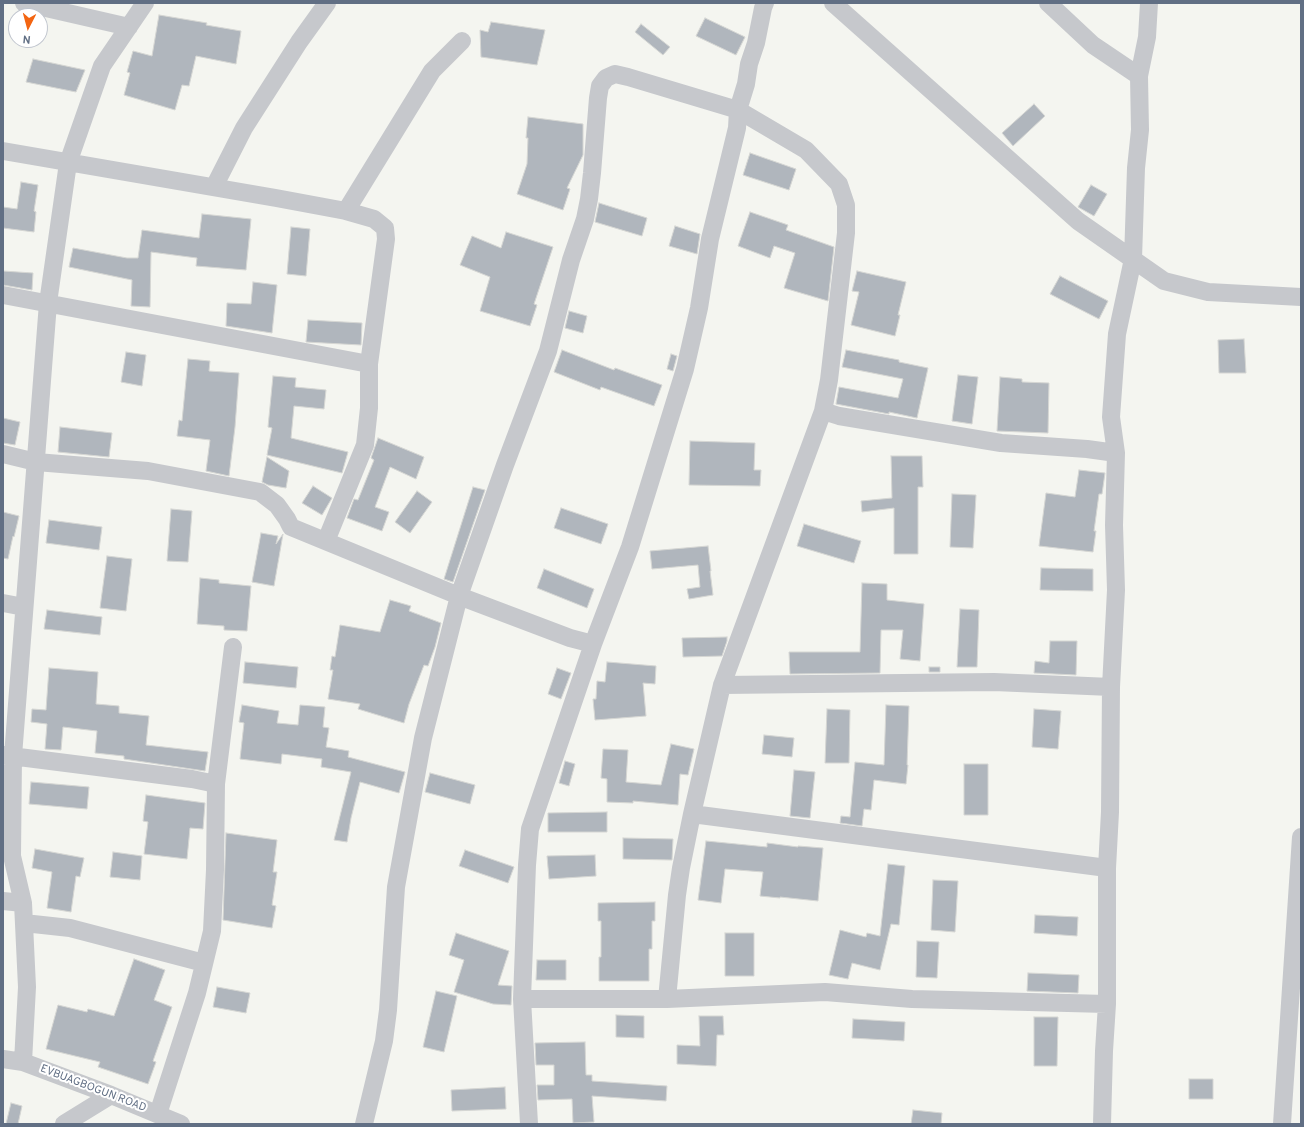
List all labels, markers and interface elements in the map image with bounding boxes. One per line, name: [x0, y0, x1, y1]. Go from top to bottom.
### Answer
north arrow: [8, 8, 48, 48]
text: N: [22, 32, 32, 46]
street label: EVBUAGBOGUN ROAD: [38, 1063, 148, 1115]

